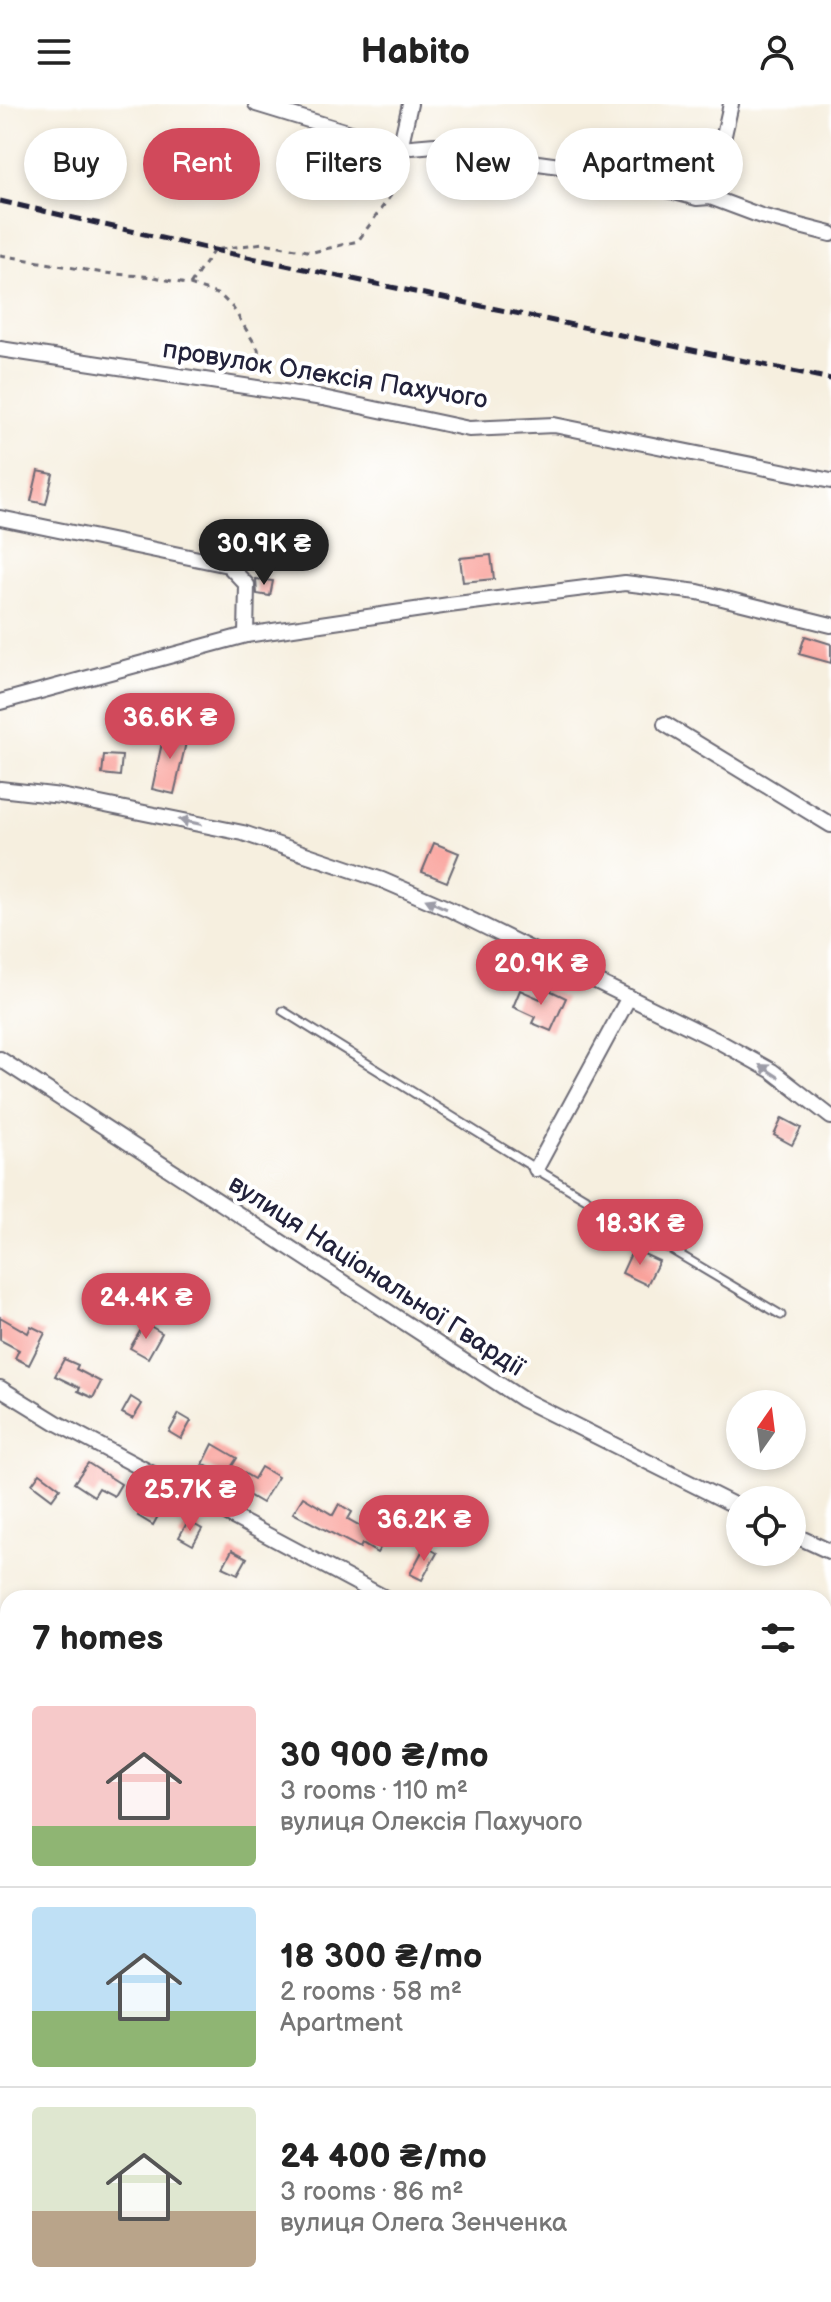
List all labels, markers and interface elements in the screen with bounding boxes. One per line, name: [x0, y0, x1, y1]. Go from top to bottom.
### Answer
icon: menu: [32, 30, 76, 74]
icon: person: [755, 30, 799, 74]
text: Habito: [361, 31, 470, 74]
chip: Buy: [24, 128, 127, 200]
chip: Rent: [143, 128, 260, 200]
chip: Filters: [276, 128, 410, 200]
chip: New: [426, 128, 539, 200]
chip: Apartment: [555, 128, 743, 200]
street label: провулок Олексія Пахучого: [160, 334, 490, 416]
pin: 30.9K ₴: [190, 519, 338, 587]
text: 30.9K ₴: [217, 529, 311, 560]
pin: 36.6K ₴: [96, 693, 244, 761]
text: 36.6K ₴: [123, 703, 217, 734]
one-way arrow: [178, 815, 203, 828]
one-way arrow: [425, 897, 448, 910]
pin: 20.9K ₴: [467, 939, 615, 1007]
text: 20.9K ₴: [494, 949, 588, 980]
one-way arrow: [758, 1063, 779, 1078]
street label: вулиця Національної Гвардії: [222, 1169, 530, 1384]
pin: 18.3K ₴: [566, 1199, 714, 1267]
text: 18.3K ₴: [595, 1209, 685, 1240]
pin: 24.4K ₴: [72, 1273, 220, 1341]
text: 24.4K ₴: [100, 1283, 192, 1314]
north arrow: [726, 1390, 806, 1470]
map controls: [726, 1390, 806, 1566]
pin: 25.7K ₴: [116, 1465, 264, 1533]
text: 25.7K ₴: [144, 1475, 236, 1506]
button: locate: [726, 1486, 806, 1566]
pin: 36.2K ₴: [350, 1495, 498, 1563]
text: 36.2K ₴: [377, 1505, 471, 1536]
icon: filters: [756, 1616, 800, 1660]
text: 7 homes: [32, 1618, 163, 1659]
text: 30 900 ₴/mo: [280, 1735, 489, 1776]
icon: home: [96, 1738, 192, 1834]
text: 3 rooms · 110 m²: [280, 1776, 468, 1807]
text: вулиця Олексія Пахучого: [280, 1807, 582, 1838]
text: 18 300 ₴/mo: [280, 1936, 482, 1977]
icon: home: [96, 1939, 192, 2035]
text: 2 rooms · 58 m²: [280, 1977, 462, 2008]
text: Apartment: [280, 2008, 403, 2039]
text: 24 400 ₴/mo: [280, 2136, 487, 2177]
icon: home: [96, 2139, 192, 2235]
text: 3 rooms · 86 m²: [280, 2177, 464, 2208]
text: вулиця Олега Зенченка: [280, 2208, 567, 2239]

